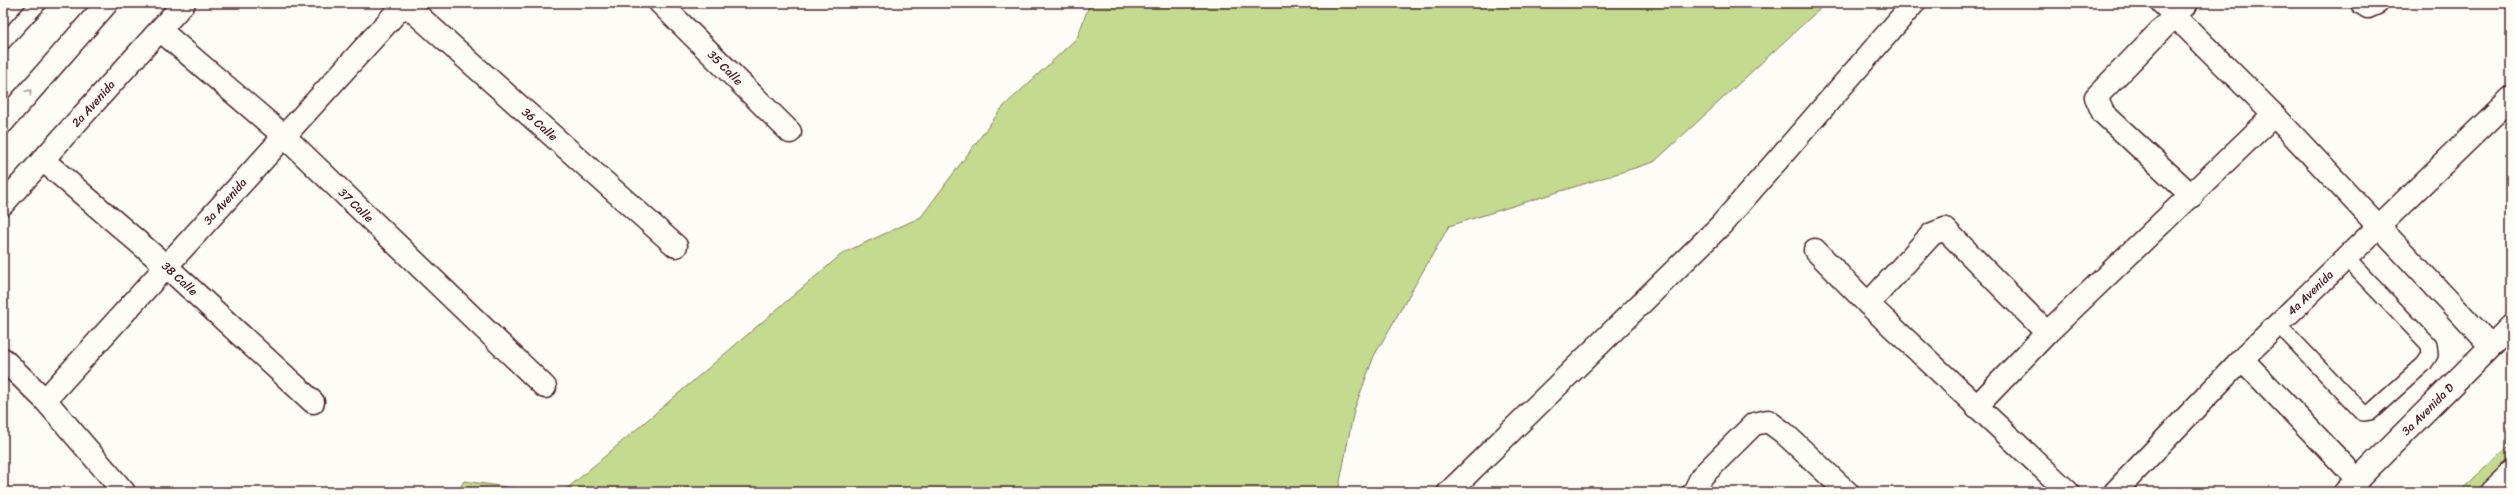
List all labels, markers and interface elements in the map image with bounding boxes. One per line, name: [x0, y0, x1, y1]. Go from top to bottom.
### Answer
street label: 35 Calle: [702, 45, 749, 91]
street label: 2a Avenida: [66, 75, 121, 133]
one-way arrow: [24, 90, 31, 97]
street label: 36 Calle: [516, 102, 563, 147]
street label: 3a Avenida: [198, 173, 252, 230]
street label: 37 Calle: [333, 182, 379, 228]
street label: 38 Calle: [156, 256, 203, 302]
street label: 4a Avenida: [2282, 265, 2339, 321]
street label: 3a Avenida D: [2396, 377, 2460, 441]

